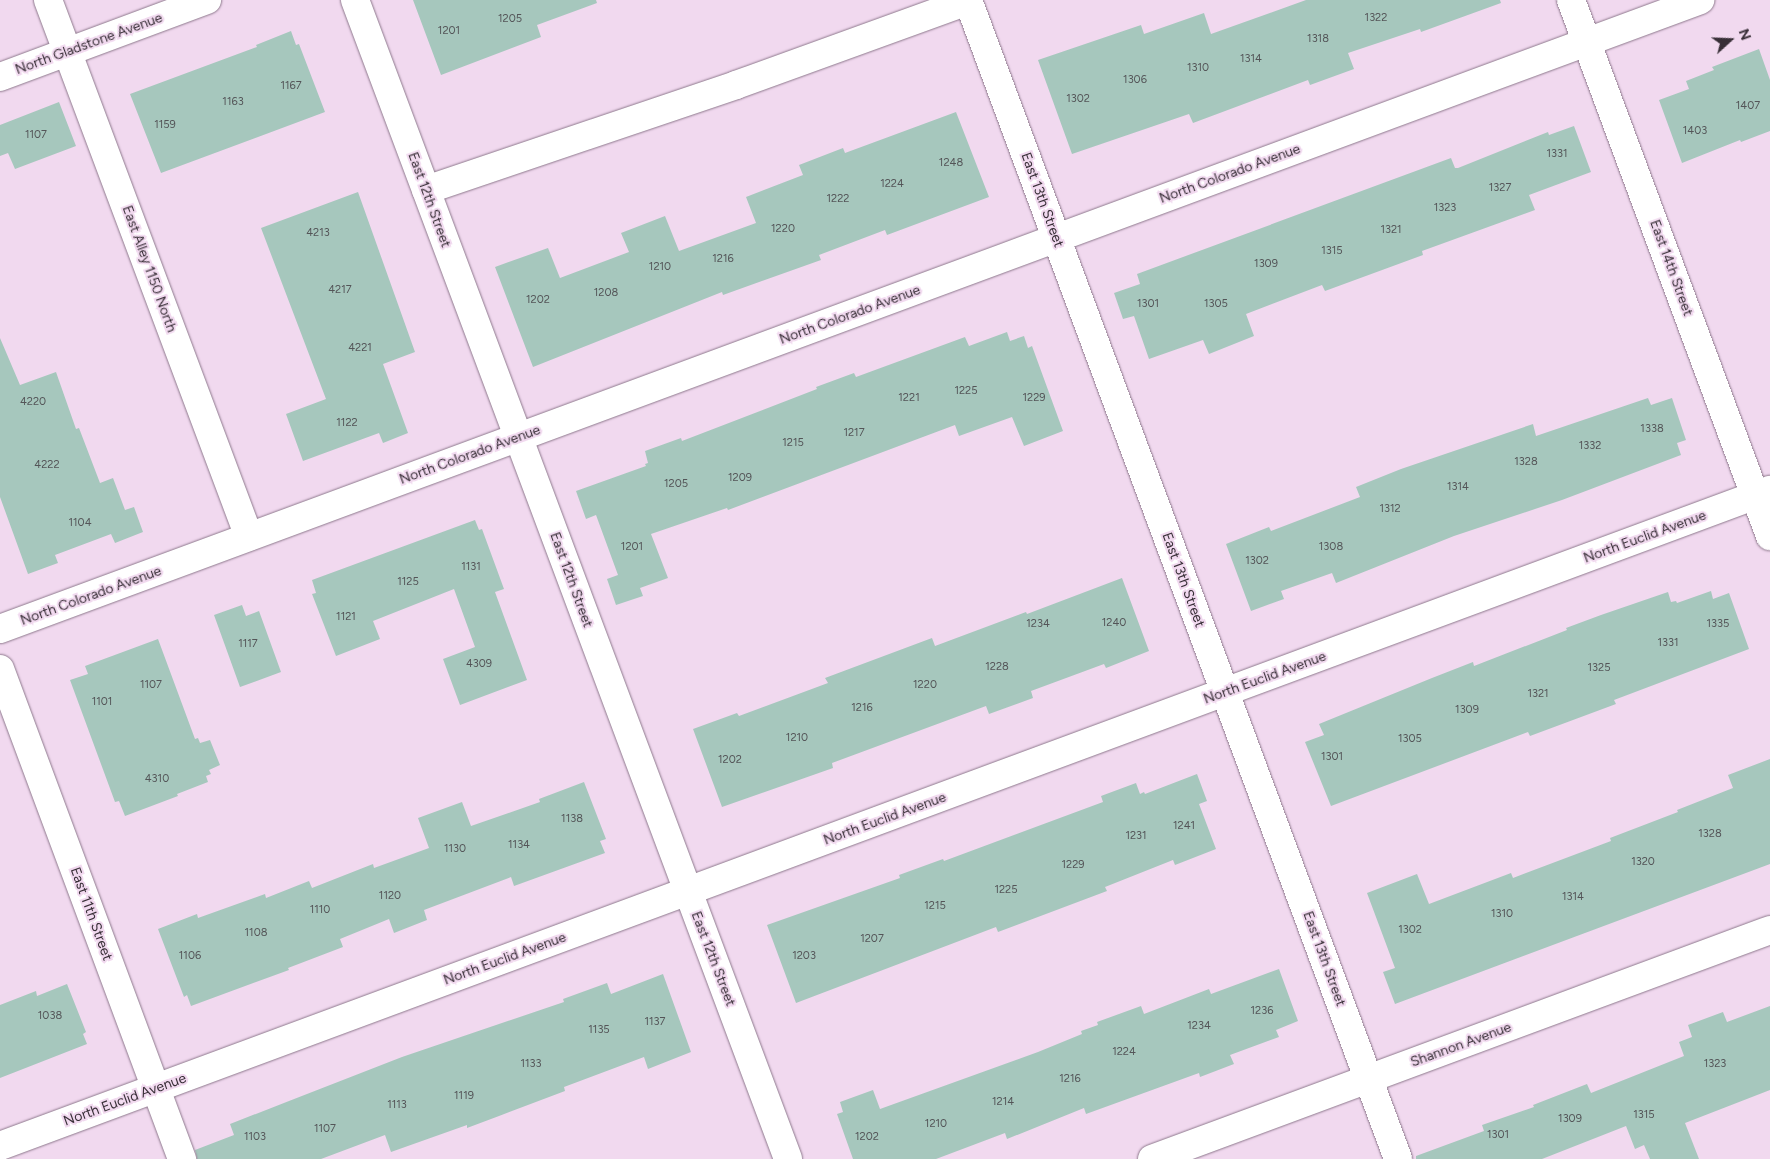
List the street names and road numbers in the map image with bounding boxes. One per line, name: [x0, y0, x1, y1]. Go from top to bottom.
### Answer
street label: North Gladstone Avenue: [13, 10, 165, 78]
street label: North Colorado Avenue: [1157, 141, 1303, 207]
street label: East 12th Street: [404, 150, 454, 250]
street label: East 13th Street: [1017, 150, 1067, 250]
street label: East Alley 1150 North: [118, 203, 180, 335]
street label: East 14th Street: [1646, 218, 1696, 318]
street label: North Colorado Avenue: [777, 282, 923, 348]
street label: North Colorado Avenue: [397, 422, 543, 488]
street label: North Euclid Avenue: [1581, 507, 1709, 567]
street label: East 12th Street: [546, 530, 596, 630]
street label: East 13th Street: [1158, 530, 1208, 630]
street label: North Colorado Avenue: [18, 563, 164, 629]
street label: North Euclid Avenue: [1201, 648, 1329, 708]
street label: North Euclid Avenue: [821, 789, 949, 849]
street label: East 11th Street: [66, 865, 116, 963]
street label: East 12th Street: [687, 909, 739, 1009]
street label: East 13th Street: [1299, 909, 1349, 1009]
street label: North Euclid Avenue: [441, 929, 569, 989]
street label: Shannon Avenue: [1408, 1019, 1514, 1071]
street label: North Euclid Avenue: [61, 1070, 189, 1130]

